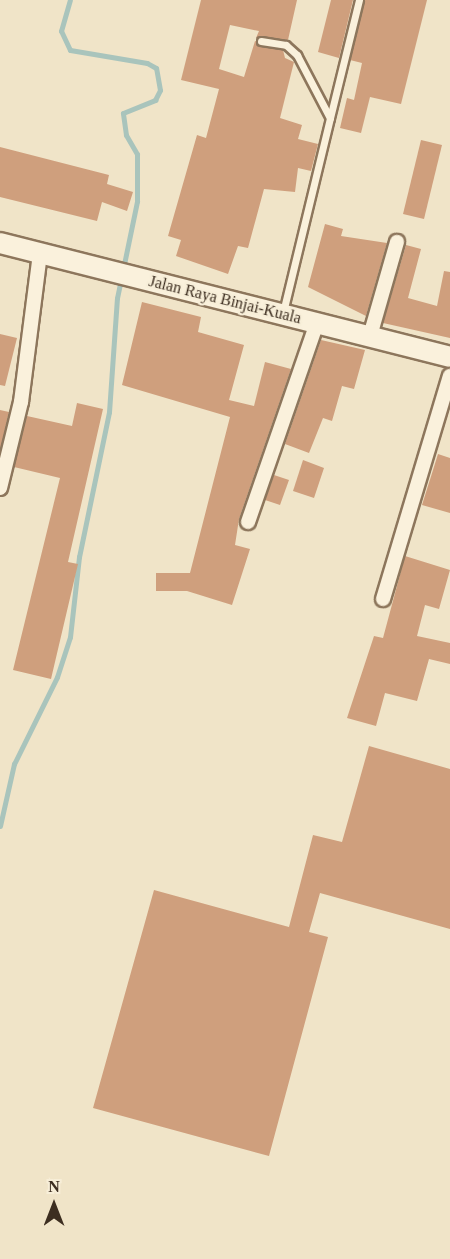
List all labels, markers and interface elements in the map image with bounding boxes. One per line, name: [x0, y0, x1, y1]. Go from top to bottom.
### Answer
street label: Jalan Raya Binjai-Kuala: [147, 272, 303, 328]
north arrow: [24, 1175, 84, 1235]
text: N: [48, 1178, 60, 1195]

